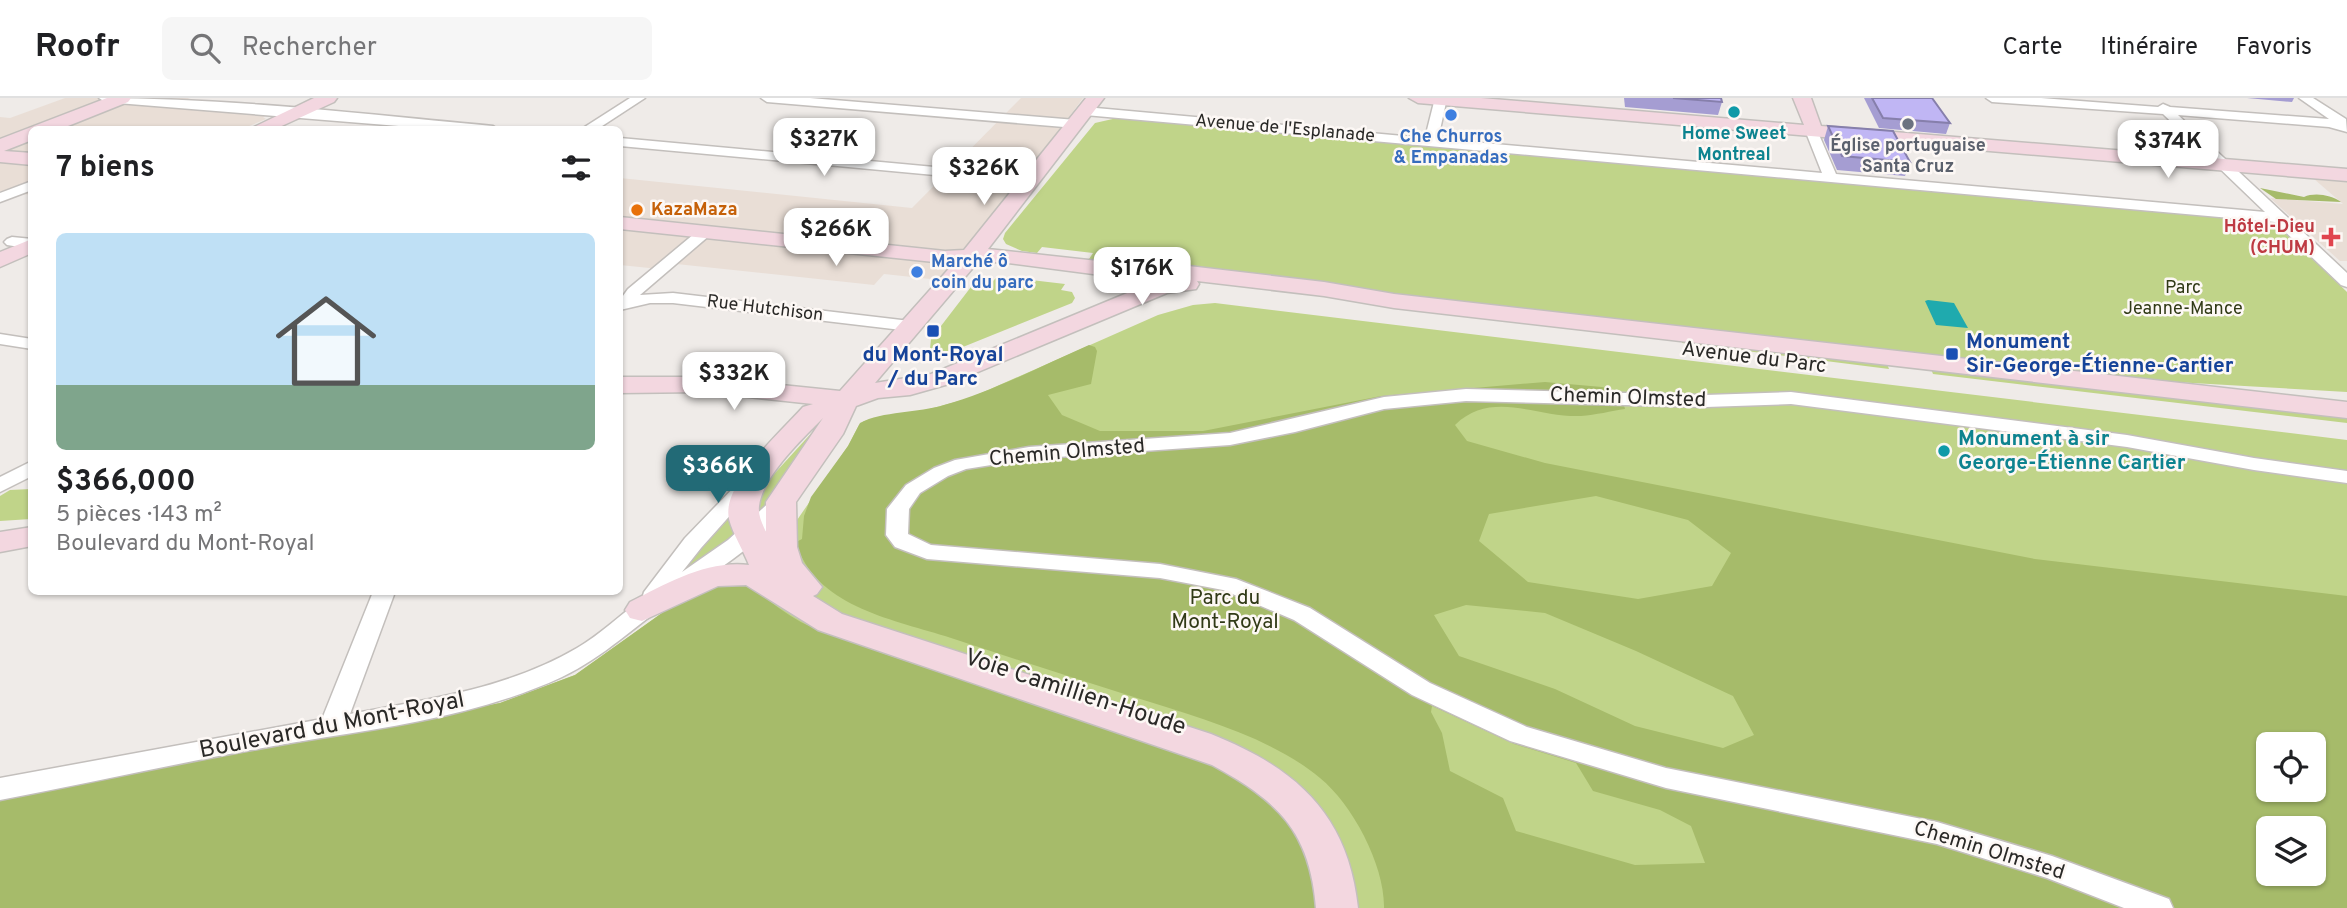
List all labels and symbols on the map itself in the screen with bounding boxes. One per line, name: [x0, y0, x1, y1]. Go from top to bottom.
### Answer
marker: Home Sweet Montreal: [1726, 104, 1742, 120]
marker: Che Churros & Empanadas: [1443, 107, 1459, 123]
street label: Avenue de l'Esplanade: [1194, 110, 1376, 148]
marker: Église portuguaise Santa Cruz: [1900, 116, 1916, 132]
pin: $327K: [775, 118, 873, 178]
pin: $374K: [2119, 120, 2217, 180]
place label: Home Sweet Montreal: [1682, 123, 1786, 167]
place label: Che Churros & Empanadas: [1394, 126, 1508, 170]
place label: Église portuguaise Santa Cruz: [1830, 133, 1986, 179]
pin: $326K: [935, 148, 1033, 207]
place label: KazaMaza: [651, 199, 738, 222]
marker: KazaMaza: [629, 202, 645, 218]
pin: $266K: [787, 208, 885, 268]
place label: Hôtel-Dieu (CHUM): [2224, 216, 2315, 260]
marker: Hôtel-Dieu (CHUM): [2321, 227, 2341, 247]
pin: $176K: [1093, 248, 1191, 307]
place label: Marché ô coin du parc: [931, 251, 1034, 295]
marker: Marché ô coin du parc: [909, 264, 925, 280]
park label: Parc Jeanne-Mance: [2123, 277, 2243, 321]
street label: Rue Hutchison: [705, 290, 825, 328]
marker: du Mont-Royal / du Parc: [925, 323, 941, 339]
place label: Monument Sir-George-Étienne-Cartier: [1966, 329, 2234, 380]
street label: Avenue du Parc: [1680, 336, 1828, 380]
place label: du Mont-Royal / du Parc: [862, 342, 1004, 393]
marker: Monument Sir-George-Étienne-Cartier: [1944, 346, 1960, 362]
pin: $332K: [685, 352, 783, 412]
street label: Chemin Olmsted: [1549, 382, 1707, 414]
place label: Monument à sir George-Étienne Cartier: [1958, 426, 2186, 477]
street label: Chemin Olmsted: [988, 433, 1146, 473]
marker: Monument à sir George-Étienne Cartier: [1936, 443, 1952, 459]
pin: $366K: [669, 446, 767, 505]
park label: Parc du Mont-Royal: [1171, 585, 1279, 636]
street label: Voie Camillien-Houde: [961, 643, 1189, 743]
street label: Boulevard du Mont-Royal: [197, 686, 467, 766]
street label: Chemin Olmsted: [1910, 815, 2068, 887]

